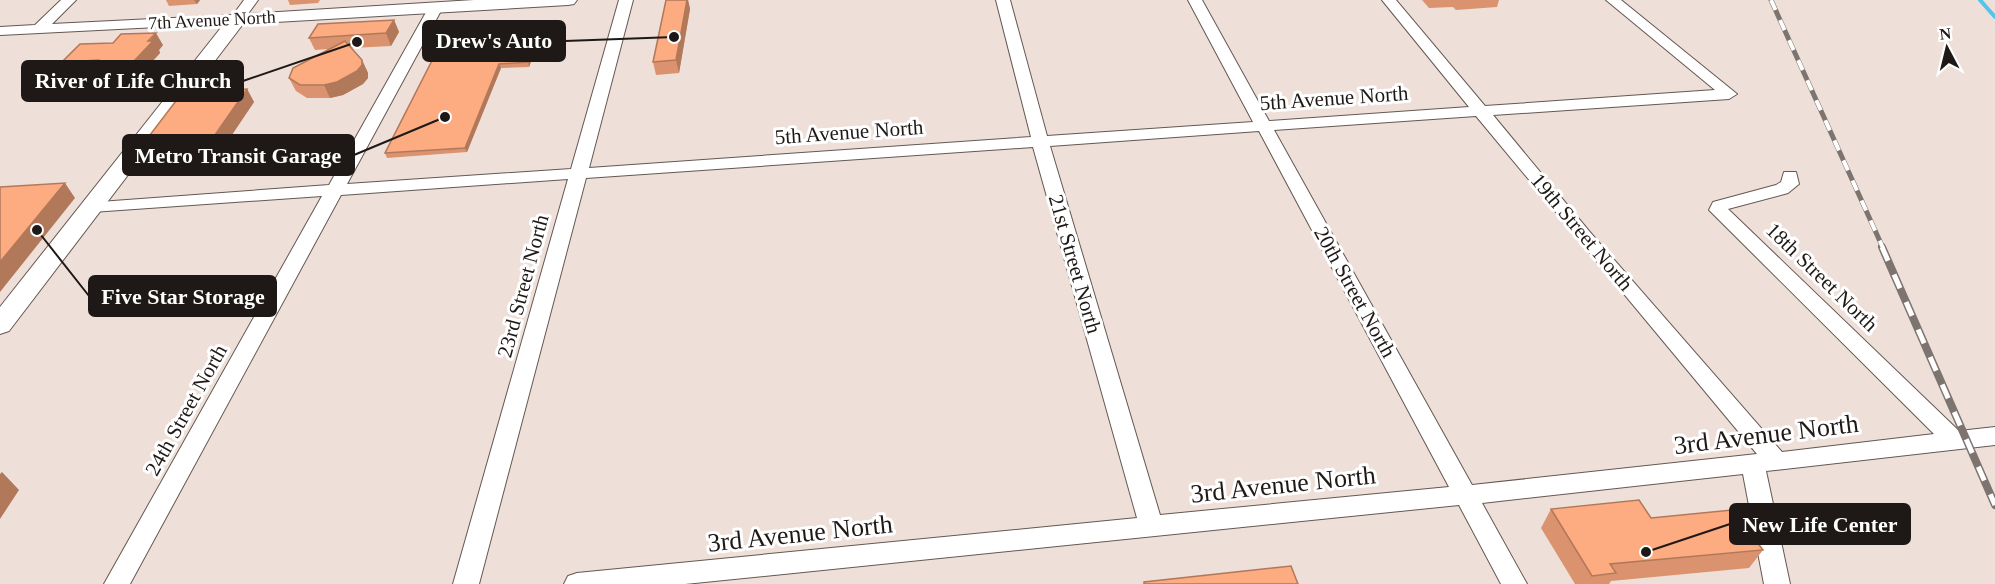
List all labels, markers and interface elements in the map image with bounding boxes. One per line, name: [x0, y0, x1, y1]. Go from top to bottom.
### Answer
street label: 7th Avenue North: [148, 7, 276, 33]
north arrow: [1917, 18, 1977, 78]
callout: Drew's Auto: [423, 21, 565, 61]
text: N: [1938, 24, 1952, 43]
text: Drew's Auto: [436, 28, 552, 53]
callout: River of Life Church: [22, 61, 243, 101]
text: River of Life Church: [35, 68, 231, 93]
street label: 5th Avenue North: [1259, 81, 1410, 115]
street label: 5th Avenue North: [774, 115, 925, 149]
callout: Metro Transit Garage: [123, 135, 354, 175]
text: Metro Transit Garage: [135, 143, 341, 168]
street label: 19th Street North: [1526, 168, 1638, 296]
street label: 21st Street North: [1044, 192, 1106, 337]
street label: 23rd Street North: [492, 211, 554, 360]
street label: 18th Street North: [1761, 218, 1883, 337]
street label: 20th Street North: [1309, 222, 1401, 362]
callout: Five Star Storage: [89, 276, 276, 316]
text: Five Star Storage: [101, 284, 265, 309]
street label: 24th Street North: [140, 340, 232, 480]
street label: 3rd Avenue North: [1672, 409, 1860, 460]
street label: 3rd Avenue North: [1189, 460, 1377, 509]
callout: New Life Center: [1730, 504, 1910, 544]
street label: 3rd Avenue North: [706, 509, 894, 558]
text: New Life Center: [1742, 512, 1898, 537]

